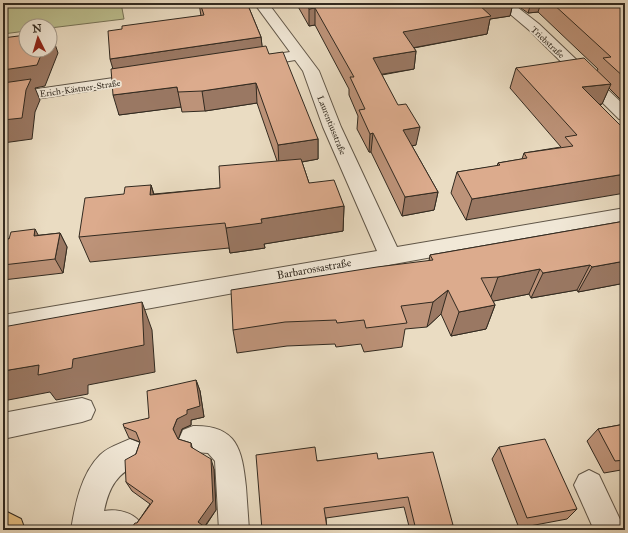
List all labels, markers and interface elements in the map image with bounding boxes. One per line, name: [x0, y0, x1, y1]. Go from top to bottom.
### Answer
north arrow: [18, 18, 58, 58]
text: N: [32, 22, 43, 35]
street label: Triebstraße: [529, 24, 567, 60]
street label: Erich-Kästner-Straße: [39, 77, 121, 99]
street label: Laurentiusstraße: [315, 94, 349, 156]
street label: Barbarossastraße: [276, 256, 353, 282]

